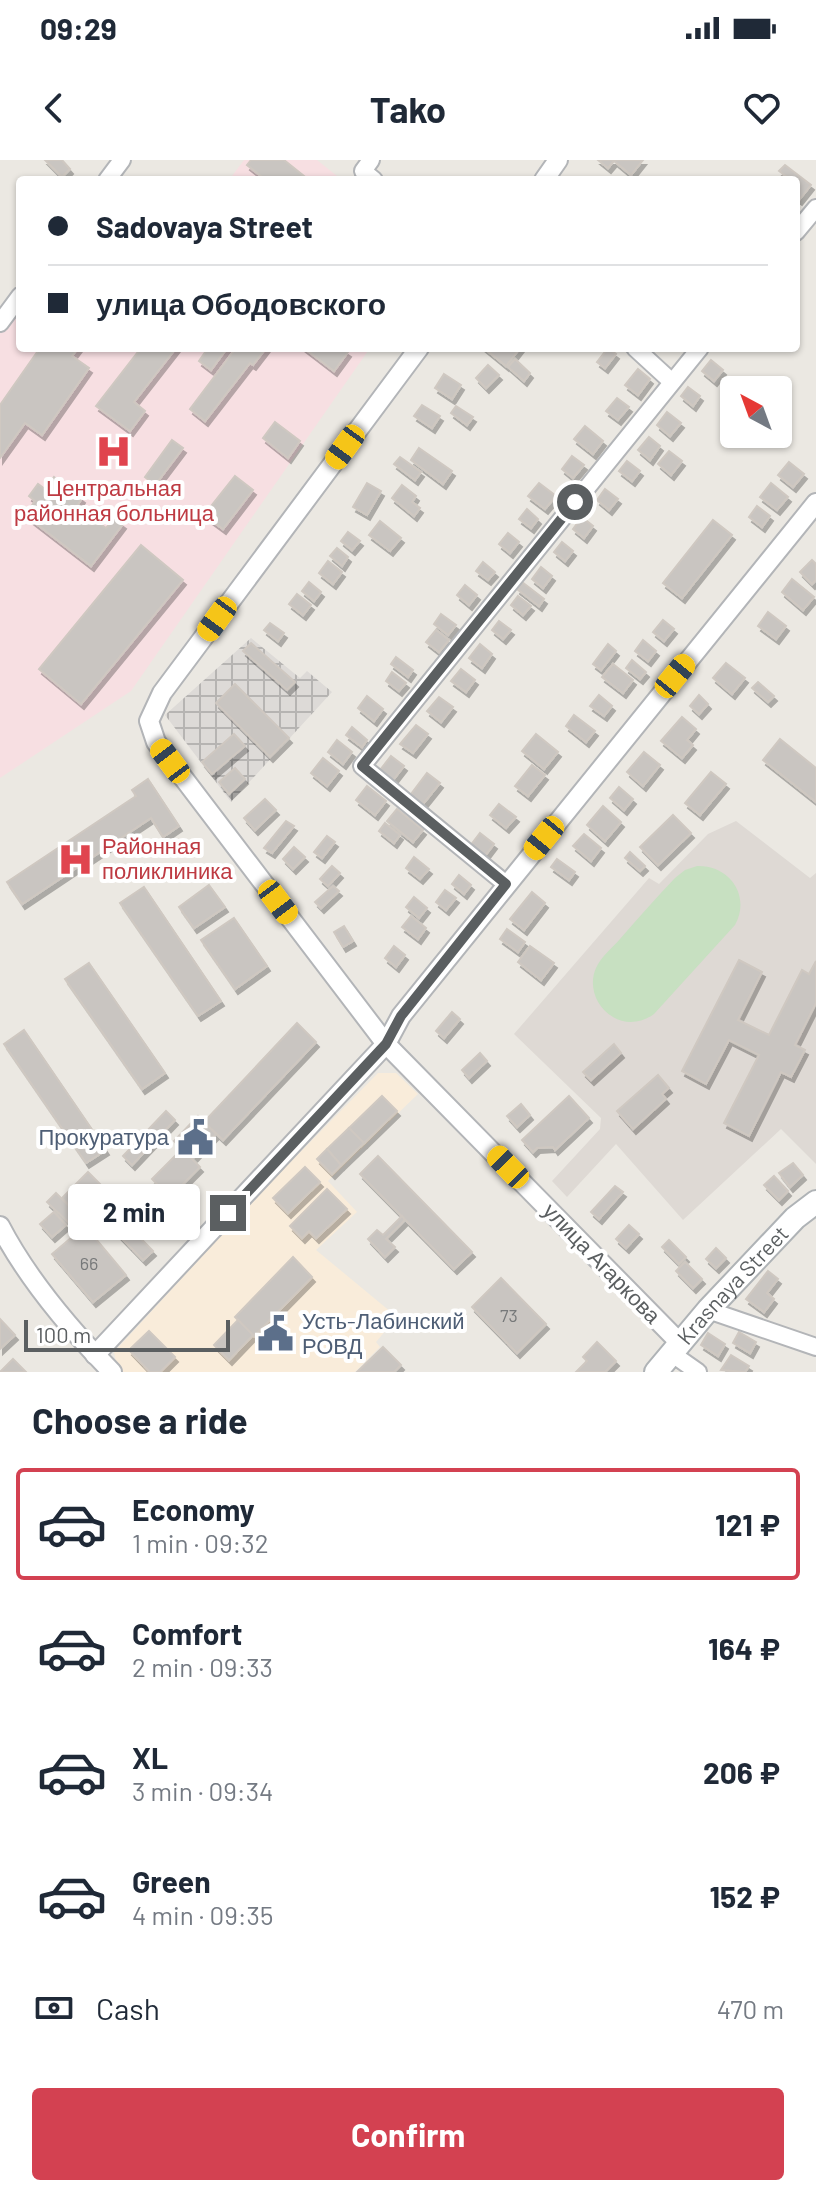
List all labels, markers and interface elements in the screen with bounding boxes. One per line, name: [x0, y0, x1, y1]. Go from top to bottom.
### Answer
text: 09:29: [40, 10, 117, 46]
icon: back: [32, 86, 76, 130]
icon: heart: [740, 86, 784, 130]
text: Tako: [370, 87, 446, 130]
text: Sadovaya Street: [96, 208, 313, 244]
text: улица Ободовского: [96, 285, 386, 321]
north arrow: [720, 376, 792, 448]
map controls: [720, 376, 792, 448]
car: [321, 421, 369, 473]
hospital icon: Центральная районная больница: [95, 433, 133, 471]
place label: Центральная районная больница: [14, 474, 215, 526]
route start: [557, 484, 593, 520]
car: [193, 593, 241, 645]
car: [651, 650, 699, 702]
car: [146, 735, 194, 787]
car: [520, 812, 568, 864]
place label: Районная поликлиника: [102, 832, 233, 883]
hospital icon: Районная поликлиника: [57, 840, 95, 878]
car: [254, 876, 302, 928]
public building icon: Прокуратура: [176, 1118, 214, 1156]
place label: Прокуратура: [39, 1123, 170, 1150]
car: [483, 1141, 533, 1193]
callout: 2 min: [68, 1185, 200, 1241]
route end: [210, 1195, 246, 1231]
text: 2 min: [103, 1196, 165, 1227]
street label: улица Агаркова: [538, 1197, 667, 1329]
street label: Krasnaya Street: [671, 1220, 793, 1349]
house number: 66: [80, 1252, 98, 1274]
house number: 73: [500, 1304, 518, 1326]
place label: Усть-Лабинский РОВД: [302, 1307, 465, 1359]
public building icon: Усть-Лабинский РОВД: [257, 1315, 295, 1353]
scale bar: [24, 1316, 230, 1352]
text: 100 m: [36, 1321, 91, 1347]
text: Choose a ride: [32, 1398, 248, 1441]
icon: car: [36, 1488, 108, 1560]
text: Economy: [132, 1491, 255, 1527]
text: 121 ₽: [715, 1506, 780, 1542]
text: 1 min · 09:32: [132, 1527, 269, 1558]
icon: car: [36, 1612, 108, 1684]
text: Comfort: [132, 1615, 242, 1651]
text: 164 ₽: [708, 1630, 780, 1666]
text: 2 min · 09:33: [132, 1651, 273, 1682]
icon: car: [36, 1736, 108, 1808]
text: XL: [132, 1739, 168, 1775]
text: 206 ₽: [703, 1754, 780, 1790]
text: 3 min · 09:34: [132, 1775, 273, 1806]
icon: car: [36, 1860, 108, 1932]
text: Green: [132, 1863, 211, 1899]
text: 152 ₽: [709, 1878, 780, 1914]
text: 4 min · 09:35: [132, 1899, 273, 1930]
icon: cash: [32, 1986, 76, 2030]
text: Cash: [96, 1990, 160, 2026]
text: 470 m: [717, 1993, 784, 2024]
button: Confirm: [32, 2088, 784, 2180]

